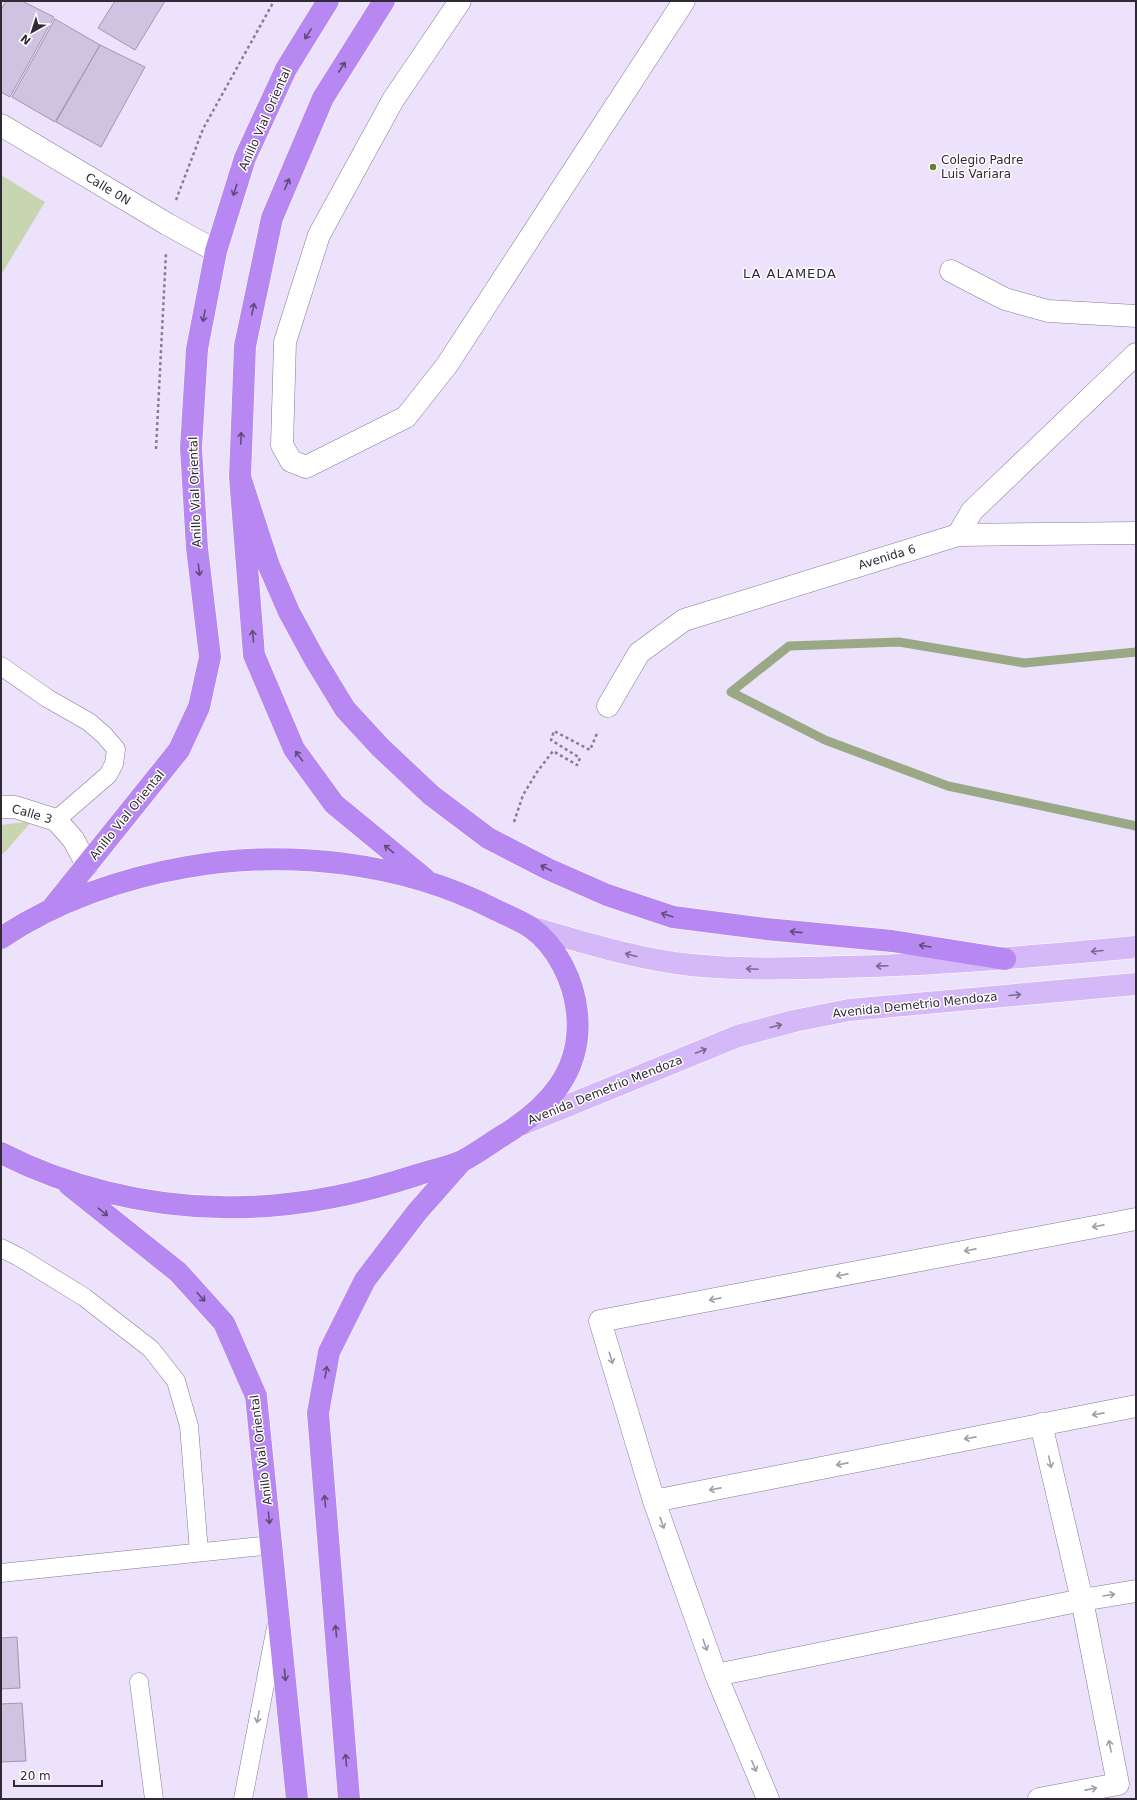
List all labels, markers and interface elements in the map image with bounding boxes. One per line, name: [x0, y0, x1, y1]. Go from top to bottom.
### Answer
north arrow: [12, 12, 52, 52]
one-way arrow: [303, 28, 311, 40]
text: N: [18, 31, 34, 47]
one-way arrow: [338, 62, 346, 73]
street label: Anillo Vial Oriental: [236, 66, 294, 172]
place label: Colegio Padre Luis Variara: [941, 153, 1023, 181]
marker: Colegio Padre Luis Variara: [928, 162, 938, 172]
street label: Calle 0N: [83, 170, 133, 208]
one-way arrow: [283, 179, 291, 191]
one-way arrow: [231, 183, 238, 196]
district label: LA ALAMEDA: [743, 266, 837, 281]
one-way arrow: [249, 303, 257, 316]
one-way arrow: [199, 309, 207, 322]
one-way arrow: [238, 432, 245, 445]
street label: Anillo Vial Oriental: [186, 436, 204, 548]
street label: Avenida 6: [857, 542, 917, 572]
one-way arrow: [196, 563, 203, 576]
one-way arrow: [249, 630, 256, 643]
one-way arrow: [295, 751, 303, 762]
street label: Anillo Vial Oriental: [87, 768, 167, 862]
street label: Calle 3: [10, 802, 54, 826]
one-way arrow: [383, 845, 394, 854]
one-way arrow: [540, 864, 552, 871]
one-way arrow: [661, 911, 674, 918]
one-way arrow: [790, 928, 803, 936]
one-way arrow: [919, 942, 932, 950]
one-way arrow: [1091, 947, 1104, 954]
one-way arrow: [624, 951, 637, 958]
one-way arrow: [876, 962, 889, 970]
one-way arrow: [746, 965, 759, 973]
street label: Avenida Demetrio Mendoza: [832, 989, 998, 1021]
one-way arrow: [1008, 991, 1021, 999]
one-way arrow: [769, 1022, 782, 1029]
one-way arrow: [694, 1047, 706, 1055]
street label: Avenida Demetrio Mendoza: [526, 1053, 684, 1127]
one-way arrow: [98, 1208, 109, 1216]
one-way arrow: [1092, 1222, 1105, 1230]
one-way arrow: [964, 1247, 977, 1255]
one-way arrow: [836, 1271, 849, 1279]
one-way arrow: [196, 1292, 205, 1302]
one-way arrow: [708, 1296, 721, 1304]
one-way arrow: [608, 1352, 615, 1365]
one-way arrow: [322, 1366, 330, 1379]
street label: Anillo Vial Oriental: [247, 1394, 275, 1506]
one-way arrow: [1092, 1410, 1105, 1418]
one-way arrow: [964, 1435, 977, 1443]
one-way arrow: [1046, 1455, 1054, 1468]
one-way arrow: [836, 1460, 849, 1468]
one-way arrow: [709, 1485, 722, 1493]
one-way arrow: [322, 1495, 329, 1508]
one-way arrow: [265, 1511, 273, 1524]
one-way arrow: [659, 1516, 666, 1529]
one-way arrow: [1102, 1591, 1115, 1599]
one-way arrow: [332, 1625, 339, 1638]
one-way arrow: [702, 1639, 710, 1651]
one-way arrow: [281, 1668, 289, 1681]
one-way arrow: [254, 1710, 262, 1723]
one-way arrow: [1106, 1740, 1114, 1753]
one-way arrow: [343, 1754, 350, 1767]
one-way arrow: [751, 1759, 758, 1771]
scale bar: [14, 1762, 102, 1788]
text: 20 m: [20, 1769, 51, 1783]
one-way arrow: [1084, 1785, 1097, 1793]

